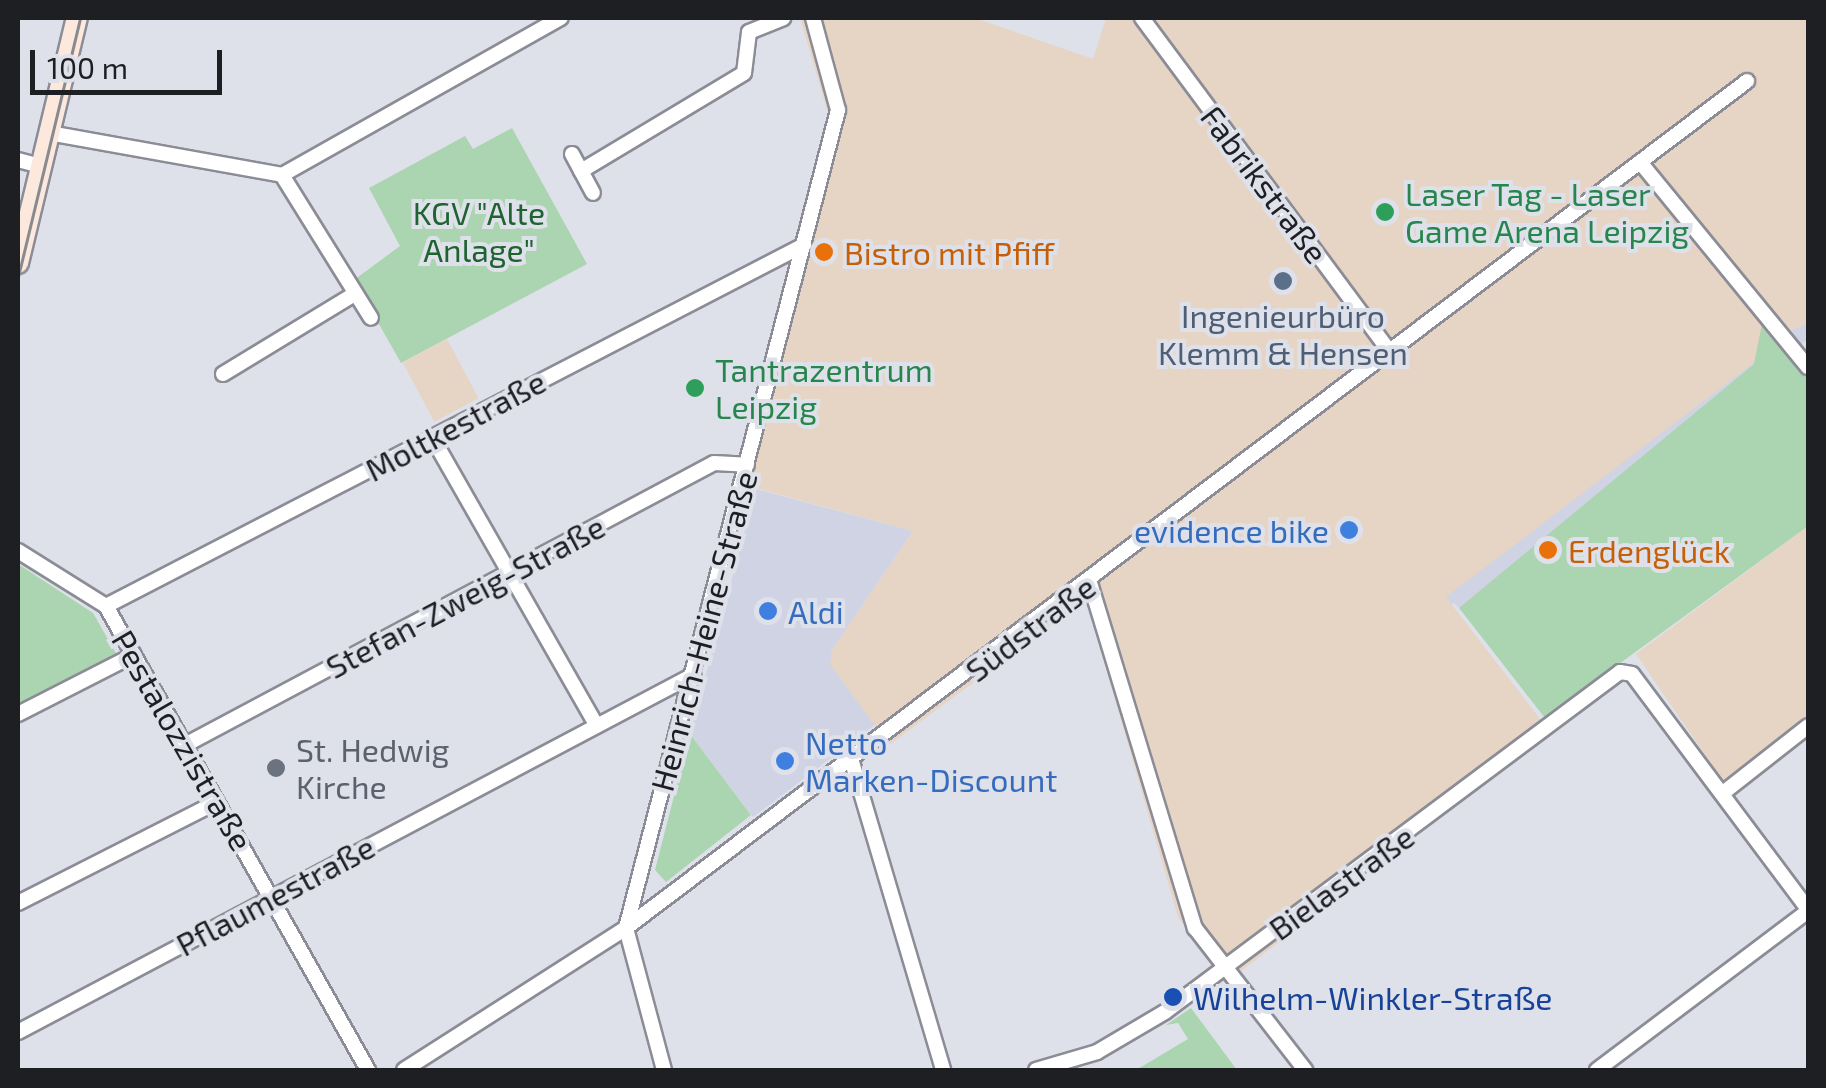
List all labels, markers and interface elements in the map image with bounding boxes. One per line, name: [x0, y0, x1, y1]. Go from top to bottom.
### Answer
scale bar: [35, 30, 228, 92]
text: 100 m: [47, 49, 128, 85]
street label: Fabrikstraße: [1193, 98, 1337, 270]
place label: Laser Tag - Laser Game Arena Leipzig: [1405, 175, 1690, 250]
park label: KGV "Alte Anlage": [412, 194, 546, 269]
marker: Laser Tag - Laser Game Arena Leipzig: [1374, 201, 1396, 223]
place label: Bistro mit Pfiff: [844, 233, 1054, 271]
marker: Bistro mit Pfiff: [813, 241, 835, 263]
marker: Ingenieurbüro Klemm & Hensen: [1272, 270, 1294, 292]
place label: Ingenieurbüro Klemm & Hensen: [1158, 297, 1408, 372]
place label: Tantrazentrum Leipzig: [715, 351, 933, 426]
street label: Moltkestraße: [358, 361, 552, 489]
marker: Tantrazentrum Leipzig: [684, 377, 706, 399]
street label: Heinrich-Heine-Straße: [642, 467, 764, 795]
street label: Stefan-Zweig-Straße: [319, 506, 611, 686]
place label: evidence bike: [1134, 511, 1329, 549]
marker: evidence bike: [1338, 519, 1360, 541]
place label: Erdenglück: [1568, 531, 1730, 569]
marker: Erdenglück: [1537, 539, 1559, 561]
street label: Südstraße: [958, 567, 1102, 689]
place label: Aldi: [788, 592, 844, 630]
marker: Aldi: [757, 600, 779, 622]
street label: Pestalozzistraße: [104, 623, 262, 857]
place label: Netto Marken-Discount: [805, 724, 1057, 799]
place label: St. Hedwig Kirche: [296, 731, 449, 806]
marker: Netto Marken-Discount: [774, 750, 796, 772]
marker: St. Hedwig Kirche: [265, 757, 287, 779]
street label: Bielastraße: [1261, 817, 1421, 947]
street label: Pflaumestraße: [169, 827, 381, 963]
place label: Wilhelm-Winkler-Straße: [1193, 978, 1552, 1016]
marker: Wilhelm-Winkler-Straße: [1162, 986, 1184, 1008]

